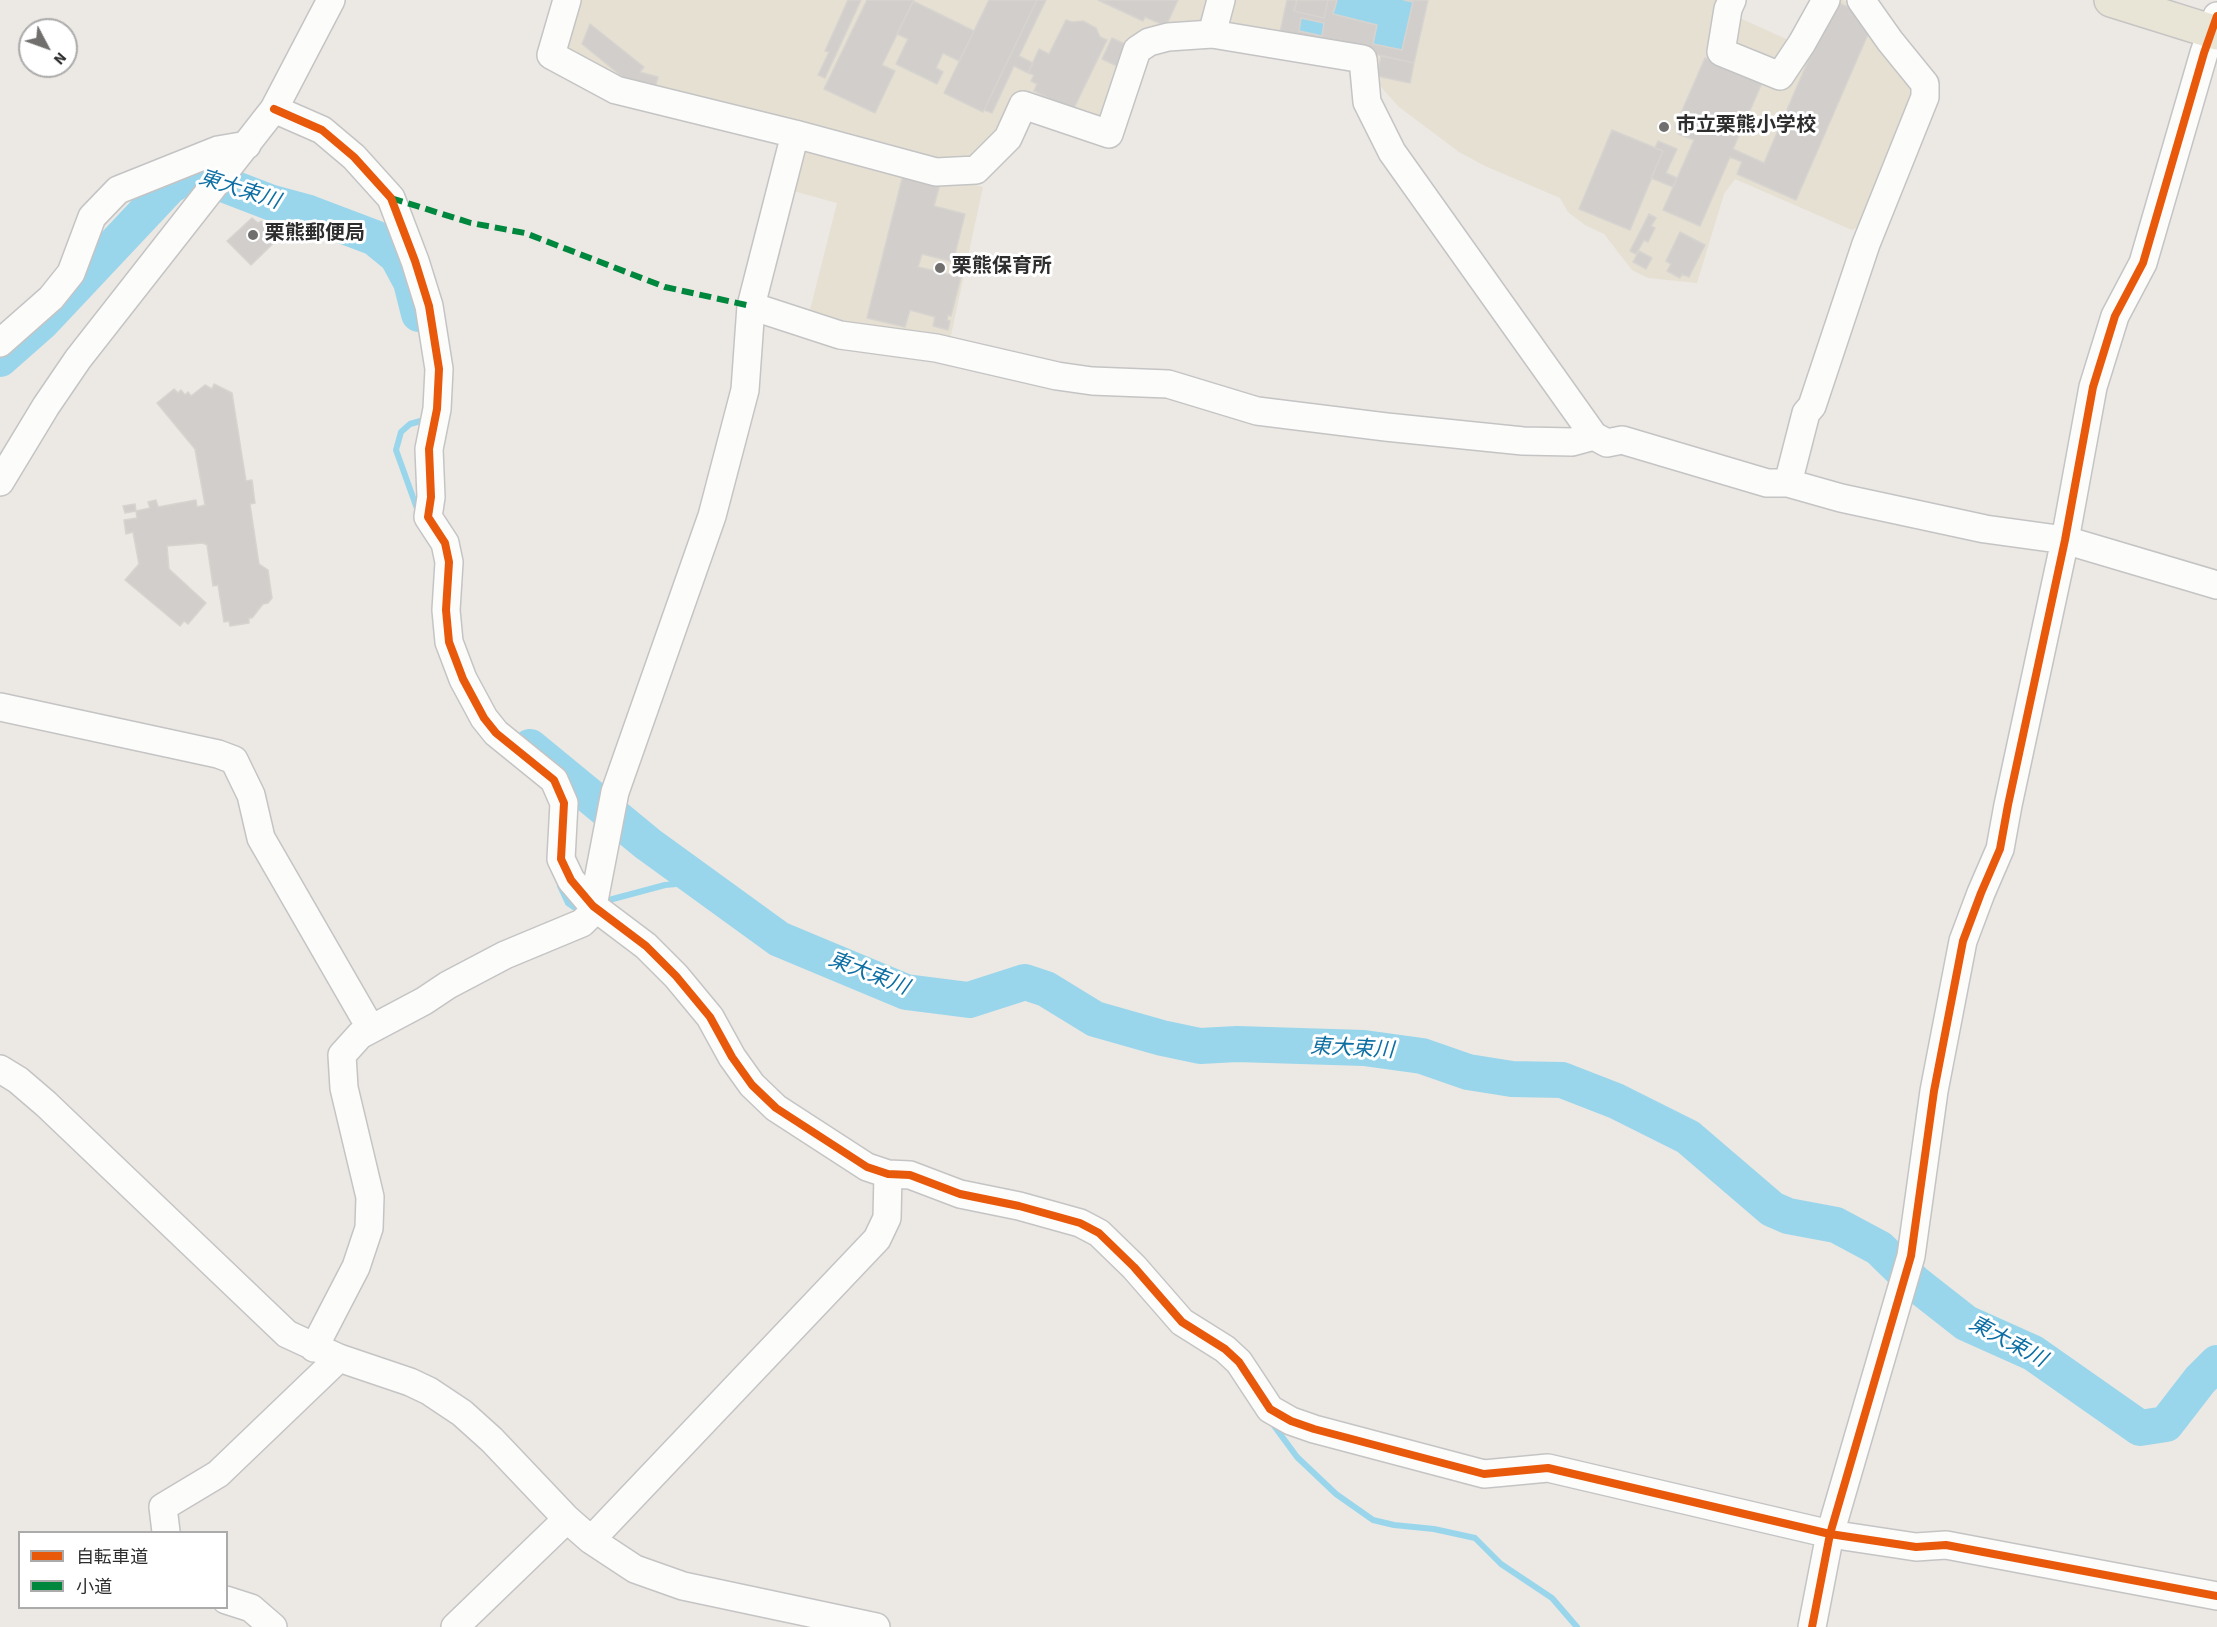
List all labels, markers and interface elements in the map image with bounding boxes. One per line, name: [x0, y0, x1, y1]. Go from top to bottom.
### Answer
north arrow: [18, 18, 78, 78]
text: N: [48, 47, 72, 70]
place label: 市立栗熊小学校: [1676, 115, 1816, 139]
marker: 市立栗熊小学校: [1657, 120, 1671, 134]
water label: 東大束川: [195, 166, 283, 216]
place label: 栗熊郵便局: [265, 223, 365, 247]
marker: 栗熊郵便局: [246, 228, 260, 242]
place label: 栗熊保育所: [952, 256, 1052, 280]
marker: 栗熊保育所: [933, 261, 947, 275]
water label: 東大束川: [824, 948, 912, 1002]
water label: 東大束川: [1309, 1035, 1395, 1065]
water label: 東大束川: [1964, 1312, 2050, 1374]
legend: [18, 1531, 228, 1609]
text: 自転車道: [76, 1545, 148, 1570]
text: 小道: [76, 1575, 112, 1600]

